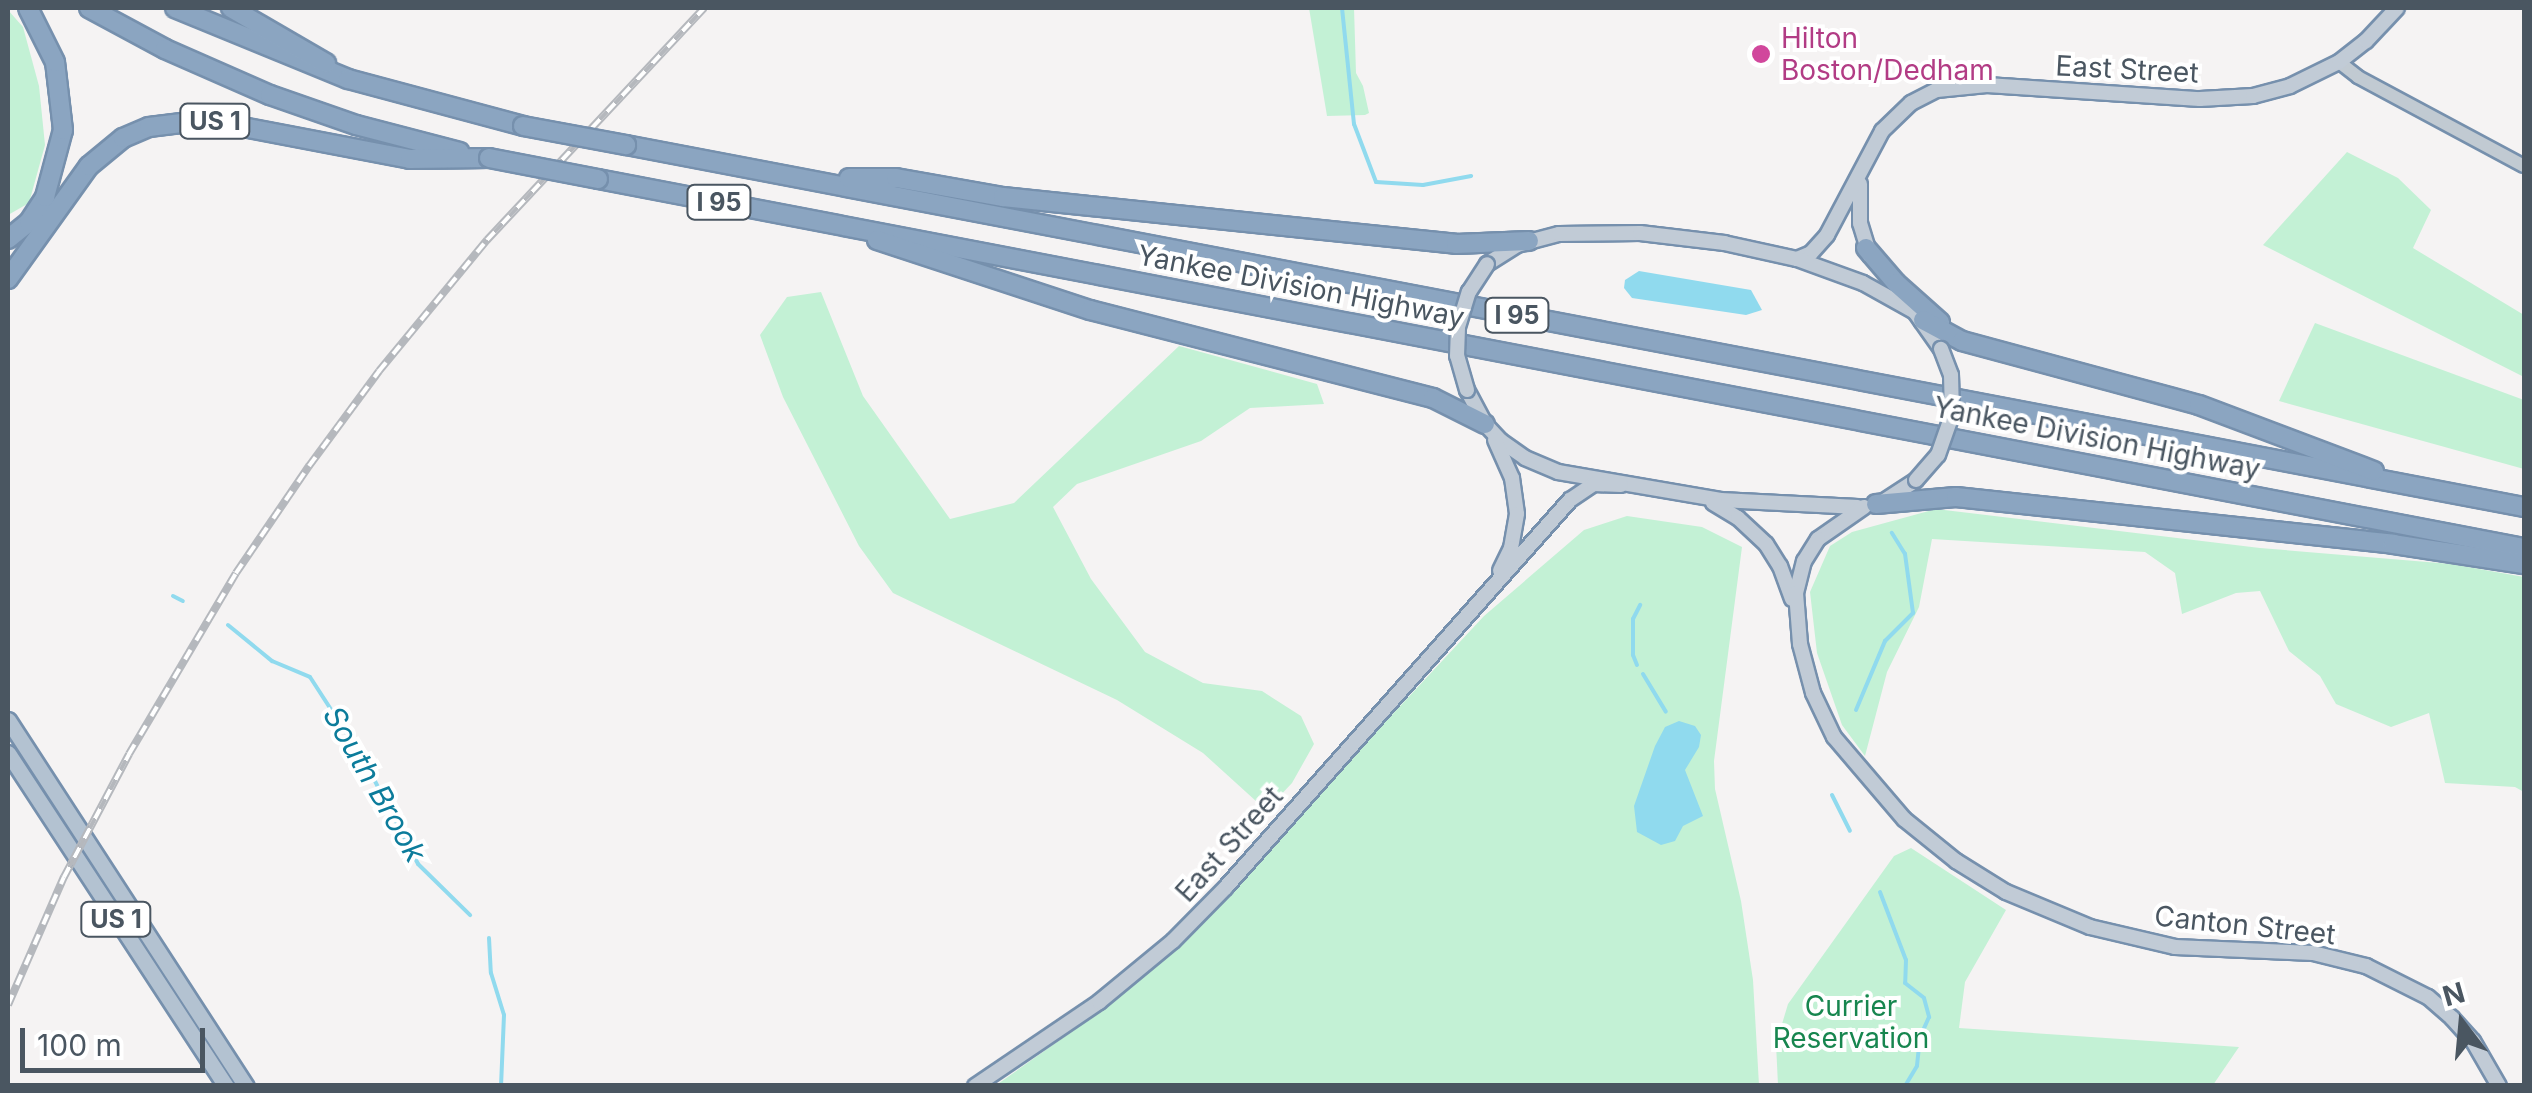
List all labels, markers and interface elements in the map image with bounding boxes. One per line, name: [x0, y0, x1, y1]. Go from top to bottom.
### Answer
place label: Hilton Boston/Dedham: [1781, 21, 1994, 87]
marker: Hilton Boston/Dedham: [1750, 43, 1772, 65]
street label: East Street: [2055, 48, 2199, 90]
road number: US 1: [178, 101, 252, 141]
road number: I 95: [684, 182, 754, 222]
street label: Yankee Division Highway: [1135, 238, 1467, 334]
road number: I 95: [1482, 295, 1552, 335]
street label: Yankee Division Highway: [1931, 390, 2263, 486]
water label: South Brook: [316, 700, 434, 868]
street label: East Street: [1169, 779, 1289, 909]
road number: US 1: [78, 899, 154, 939]
street label: Canton Street: [2153, 899, 2337, 951]
north arrow: [2412, 973, 2512, 1073]
text: N: [2439, 975, 2469, 1013]
park label: Currier Reservation: [1773, 989, 1929, 1055]
scale bar: [25, 1008, 210, 1070]
text: 100 m: [37, 1027, 122, 1063]

